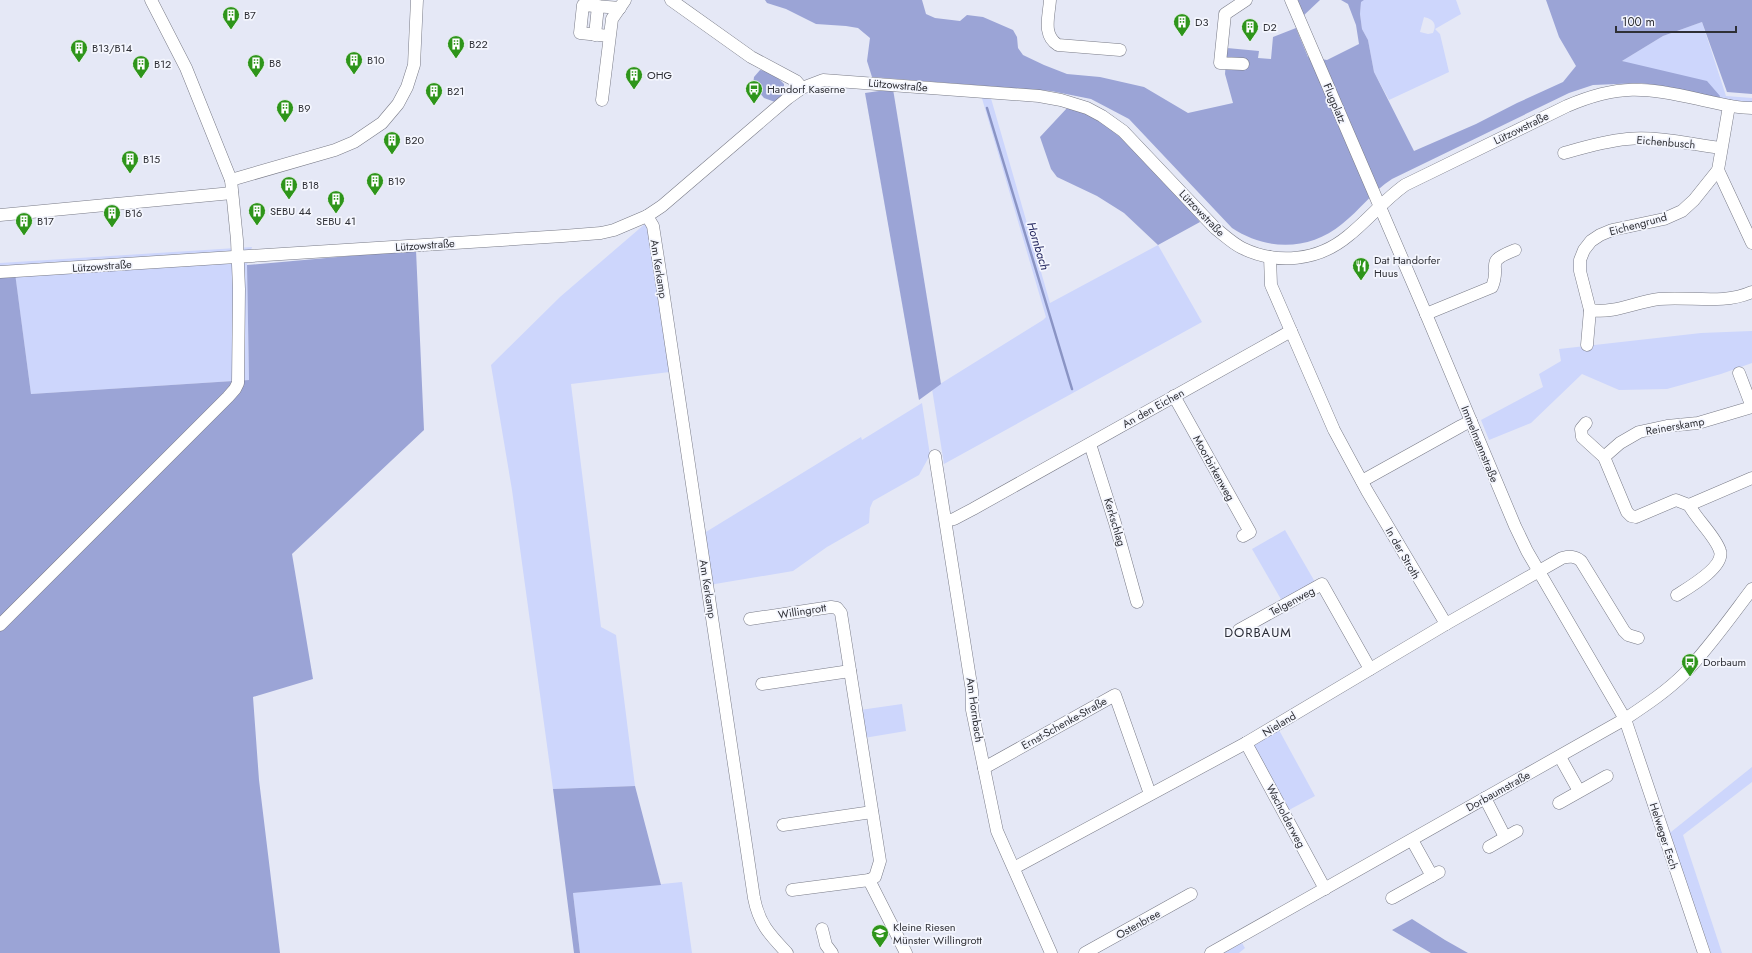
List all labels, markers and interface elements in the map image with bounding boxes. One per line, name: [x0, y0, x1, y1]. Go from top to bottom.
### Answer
building icon: B7: [221, 5, 241, 30]
place label: B7: [244, 7, 256, 23]
scale bar: [1616, 8, 1736, 34]
building icon: D3: [1172, 12, 1192, 37]
text: 100 m: [1622, 13, 1655, 31]
place label: D3: [1195, 14, 1209, 30]
building icon: D2: [1240, 17, 1260, 42]
place label: D2: [1263, 19, 1277, 35]
building icon: B22: [446, 34, 466, 59]
place label: B22: [469, 36, 488, 52]
building icon: B13/B14: [69, 38, 89, 63]
place label: B13/B14: [92, 40, 133, 56]
building icon: B10: [344, 50, 364, 75]
place label: B10: [367, 52, 385, 68]
building icon: B8: [246, 53, 266, 78]
building icon: B12: [131, 54, 151, 79]
place label: B8: [269, 55, 281, 71]
place label: B12: [154, 56, 171, 72]
building icon: OHG: [624, 65, 644, 90]
place label: OHG: [647, 67, 673, 83]
street label: Lützowstraße: [868, 74, 929, 96]
bus stop icon: Handorf Kaserne: [744, 79, 764, 104]
building icon: B21: [424, 81, 444, 106]
place label: Handorf Kaserne: [767, 81, 846, 97]
street label: Flugplatz: [1319, 81, 1351, 125]
place label: B21: [447, 83, 464, 99]
building icon: B9: [275, 98, 295, 123]
place label: B9: [298, 100, 310, 116]
street label: Lützowstraße: [1491, 108, 1552, 148]
building icon: B20: [382, 130, 402, 155]
street label: Eichenbusch: [1636, 131, 1696, 153]
place label: B20: [405, 132, 424, 148]
building icon: B15: [120, 149, 140, 174]
place label: B15: [143, 151, 160, 167]
building icon: B19: [365, 171, 385, 196]
place label: B19: [388, 173, 405, 189]
building icon: B18: [279, 175, 299, 200]
place label: B18: [302, 177, 319, 193]
street label: Lützowstraße: [1176, 186, 1229, 240]
building icon: SEBU 41: [326, 189, 346, 214]
building icon: SEBU 44: [247, 201, 267, 226]
building icon: B16: [102, 203, 122, 228]
place label: SEBU 44: [270, 203, 312, 219]
place label: B16: [125, 205, 142, 221]
street label: Eichengrund: [1607, 209, 1669, 239]
building icon: B17: [14, 211, 34, 236]
place label: B17: [37, 213, 54, 229]
place label: SEBU 41: [316, 213, 356, 229]
water label: Hornbach: [1022, 220, 1054, 272]
street label: Lützowstraße: [395, 235, 456, 255]
street label: Am Kerkamp: [646, 238, 672, 300]
place label: Dat Handorfer Huus: [1374, 252, 1441, 281]
street label: Lützowstraße: [72, 256, 133, 276]
restaurant icon: Dat Handorfer Huus: [1351, 256, 1371, 281]
street label: An den Eichen: [1119, 384, 1187, 432]
street label: Immelmannstraße: [1457, 403, 1503, 485]
street label: Reinerskamp: [1644, 413, 1706, 439]
street label: Moorbirkenweg: [1189, 432, 1239, 504]
street label: Kerkschlag: [1100, 496, 1130, 548]
street label: In der Stroth: [1382, 524, 1424, 582]
street label: Am Kerkamp: [695, 558, 721, 620]
street label: Telgenweg: [1267, 582, 1317, 620]
street label: Willingrott: [777, 599, 828, 623]
district label: DORBAUM: [1224, 623, 1292, 642]
bus stop icon: Dorbaum: [1680, 652, 1700, 677]
place label: Dorbaum: [1703, 654, 1746, 670]
street label: Am Hornbach: [963, 677, 987, 743]
street label: Ernst-Schenke-Straße: [1018, 693, 1110, 753]
street label: Nieland: [1259, 708, 1299, 740]
street label: Dorbaumstraße: [1463, 767, 1533, 815]
street label: Wacholderweg: [1263, 781, 1309, 851]
street label: Helweger Esch: [1646, 800, 1682, 872]
street label: Ostenbree: [1113, 905, 1163, 943]
place label: Kleine Riesen Münster Willingrott: [893, 919, 982, 948]
school or university icon: Kleine Riesen Münster Willingrott: [870, 923, 890, 948]

